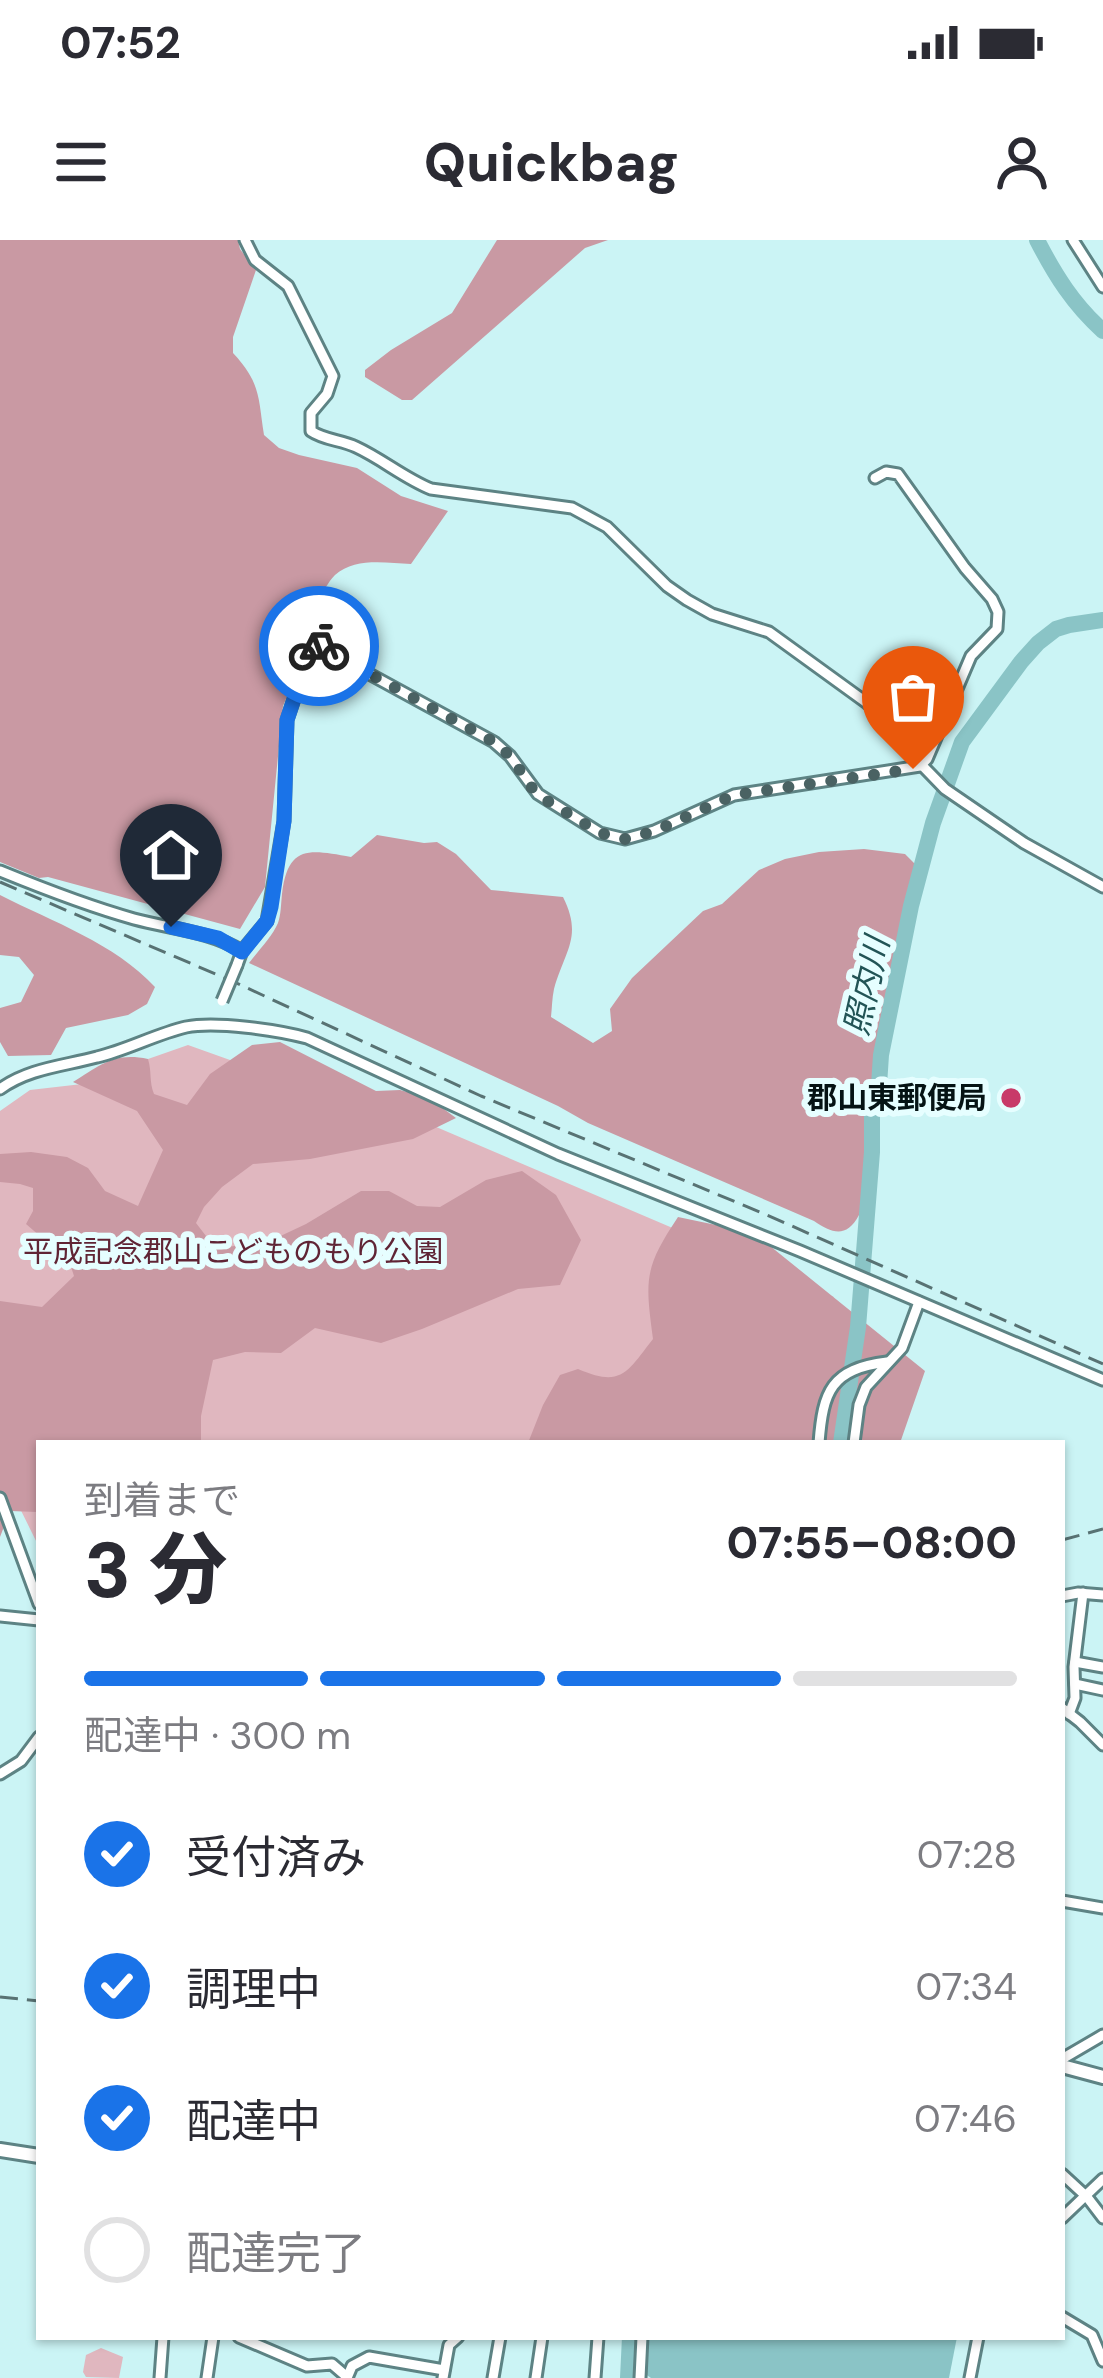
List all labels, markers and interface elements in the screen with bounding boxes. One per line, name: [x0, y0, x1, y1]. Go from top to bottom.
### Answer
text: 07:52: [60, 13, 181, 72]
text: Quickbag: [424, 127, 679, 198]
icon: menu: [48, 129, 114, 195]
icon: person: [989, 129, 1055, 195]
courier: [259, 586, 379, 706]
icon: bike: [286, 613, 352, 679]
pin: [862, 646, 964, 769]
icon: bag: [880, 664, 946, 730]
pin: [120, 804, 222, 927]
icon: home: [138, 822, 204, 888]
water label: 照内川: [834, 930, 899, 1039]
place label: 郡山東郵便局: [807, 1078, 987, 1117]
marker: 郡山東郵便局: [998, 1085, 1024, 1111]
park label: 平成記念郡山こどものもり公園: [23, 1232, 443, 1271]
text: 到着まで: [84, 1475, 240, 1526]
text: 07:55–08:00: [726, 1513, 1017, 1572]
text: 3 分: [84, 1520, 227, 1621]
text: 配達中 · 300 m: [84, 1710, 351, 1761]
icon: check: [84, 1821, 150, 1887]
text: 受付済み: [186, 1828, 366, 1887]
text: 07:28: [917, 1829, 1017, 1880]
icon: check: [84, 1953, 150, 2019]
text: 調理中: [186, 1960, 321, 2019]
text: 07:34: [915, 1961, 1017, 2012]
icon: check: [84, 2085, 150, 2151]
text: 配達中: [186, 2092, 321, 2151]
text: 07:46: [914, 2093, 1017, 2144]
text: 配達完了: [186, 2224, 366, 2283]

